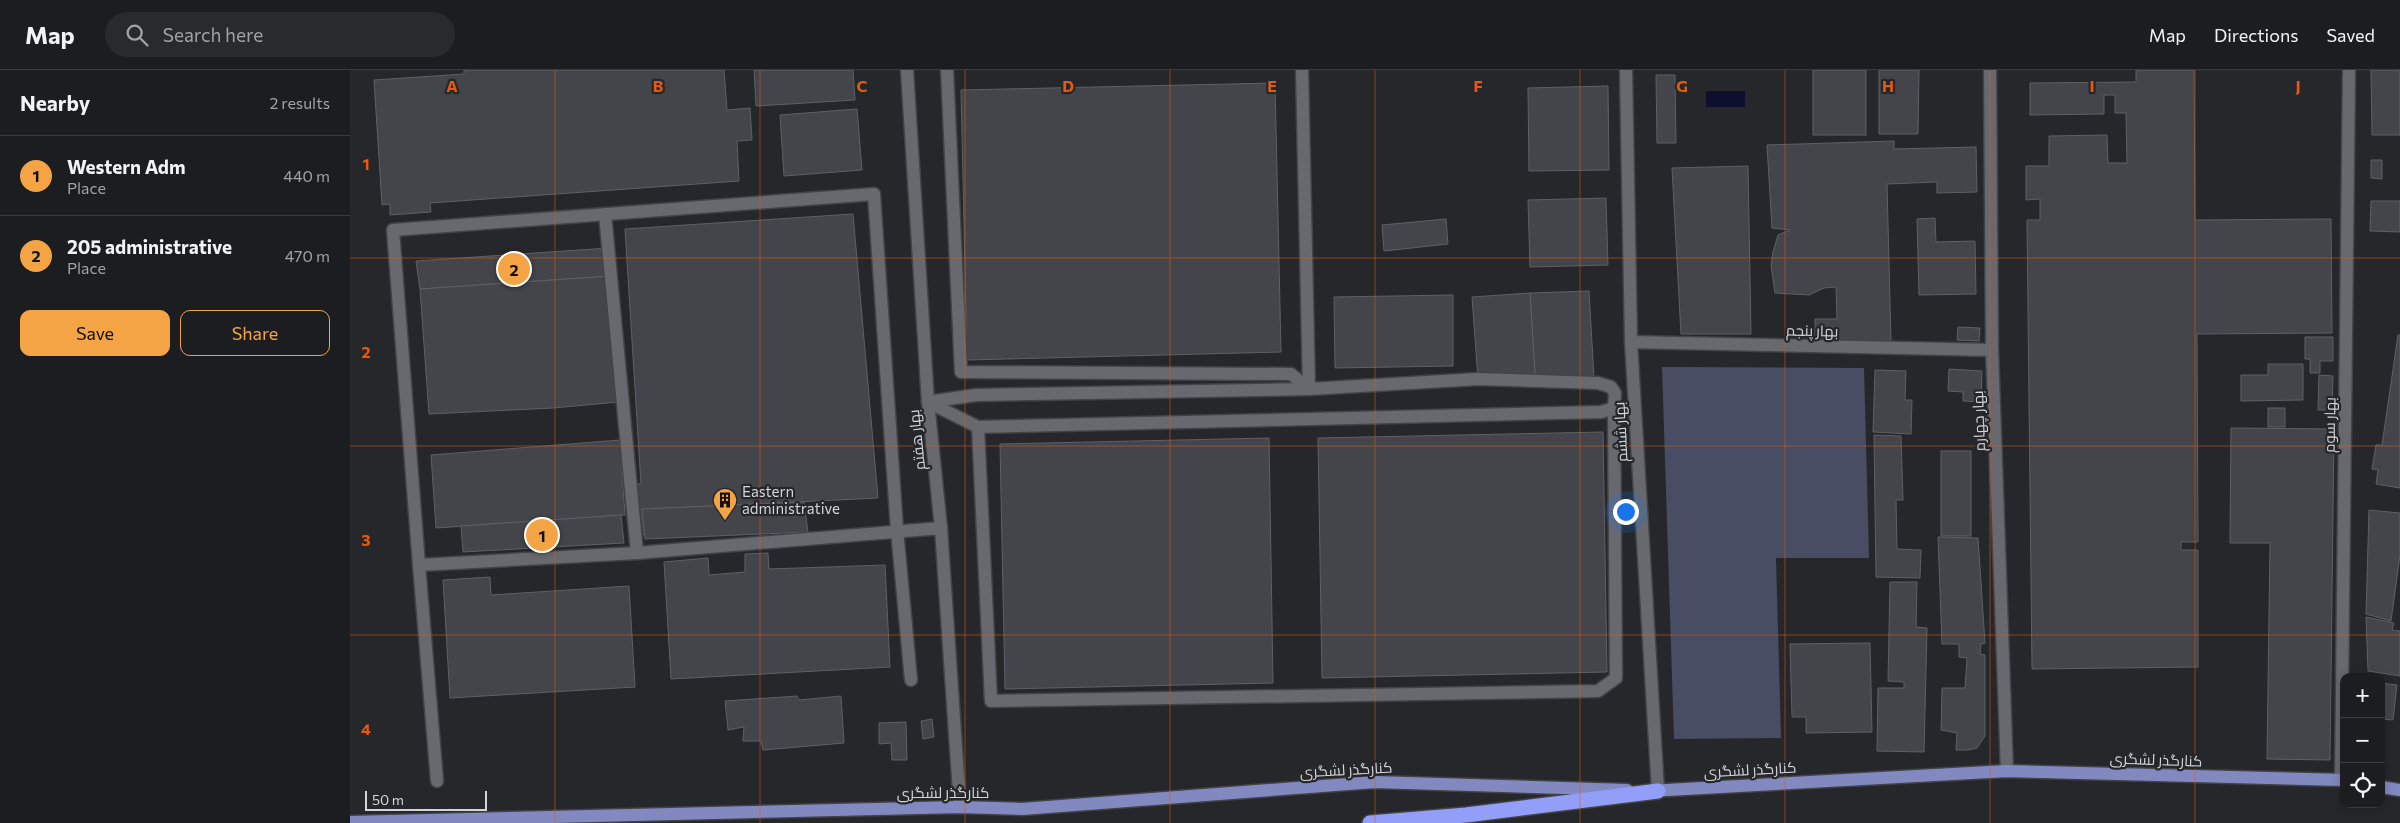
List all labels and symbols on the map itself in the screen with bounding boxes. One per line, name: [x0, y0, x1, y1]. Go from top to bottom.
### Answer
text: A: [446, 76, 458, 95]
text: B: [653, 76, 664, 95]
text: C: [857, 76, 868, 95]
text: D: [1062, 76, 1074, 95]
text: E: [1267, 76, 1277, 95]
text: F: [1473, 76, 1483, 95]
text: G: [1676, 76, 1688, 95]
text: H: [1882, 76, 1894, 95]
text: I: [2089, 76, 2095, 95]
text: J: [2295, 76, 2301, 95]
text: 1: [362, 154, 370, 173]
pin: 2: [498, 250, 530, 288]
street label: بهار پنجم: [1786, 321, 1838, 341]
text: 2: [361, 342, 371, 361]
street label: بهار چهارم: [1968, 390, 1990, 452]
street label: بهار سوم: [2320, 397, 2340, 453]
street label: بهار ششم: [1609, 401, 1633, 463]
street label: بهار هفتم: [904, 409, 930, 471]
place label: Eastern administrative: [742, 482, 840, 517]
building icon: Eastern administrative: [712, 487, 738, 521]
your location: [1613, 499, 1639, 525]
pin: 1: [526, 516, 558, 554]
text: 3: [361, 530, 371, 549]
text: 4: [361, 719, 371, 738]
street label: کنارگذر لشگری: [2109, 748, 2203, 772]
street label: کنارگذر لشگری: [1299, 758, 1393, 782]
street label: کنارگذر لشگری: [1703, 758, 1797, 782]
street label: کنارگذر لشگری: [897, 783, 989, 803]
scale bar: [365, 788, 488, 811]

